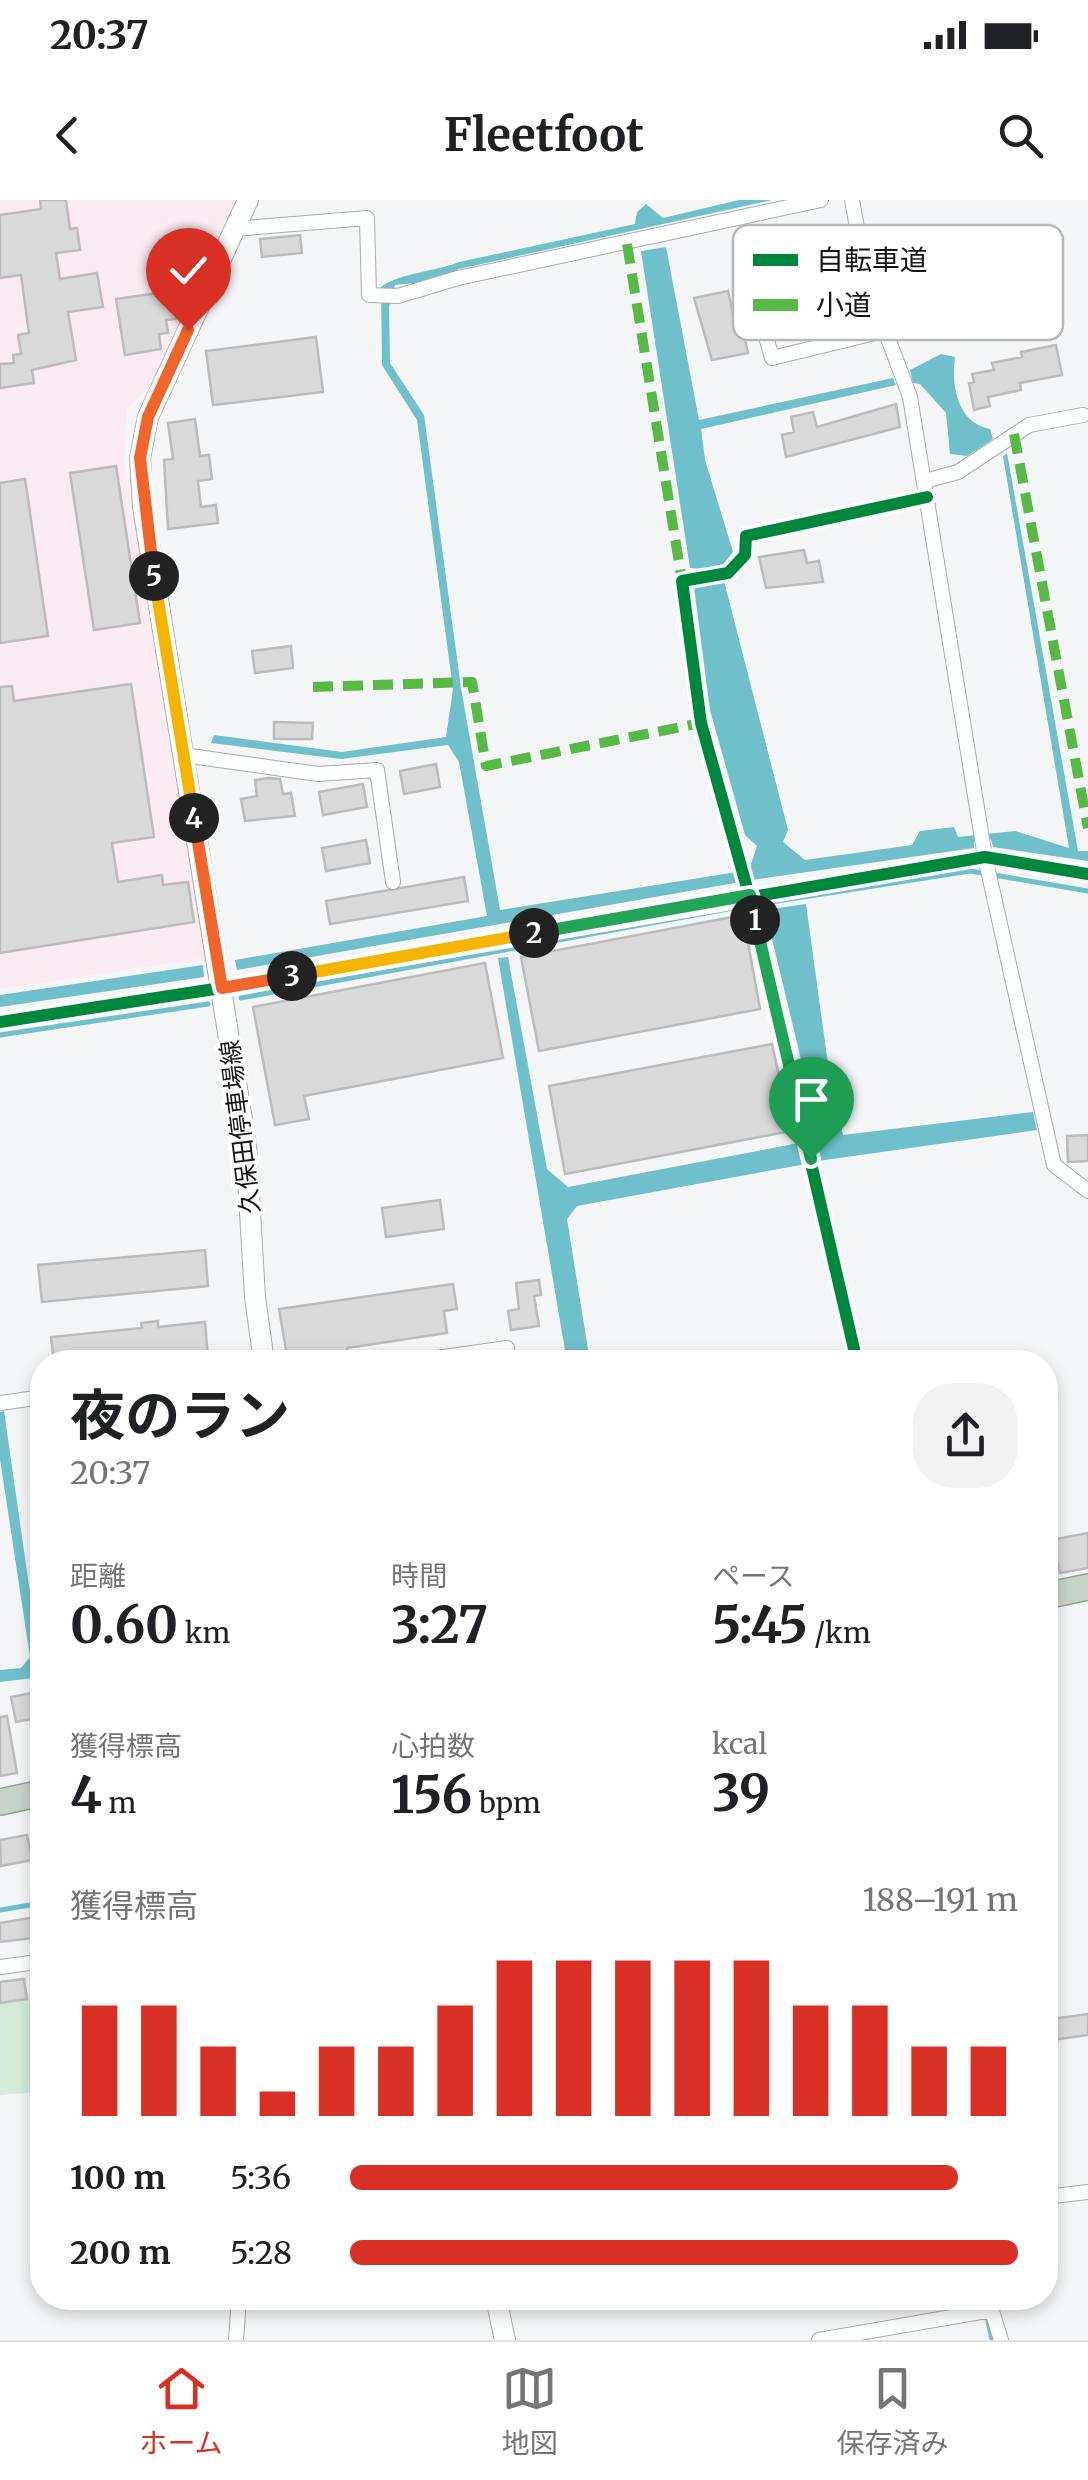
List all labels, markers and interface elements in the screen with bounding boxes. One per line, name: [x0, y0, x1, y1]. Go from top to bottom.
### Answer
text: 20:37: [50, 12, 148, 59]
text: Fleetfoot: [444, 107, 644, 163]
icon: back: [40, 108, 95, 163]
icon: search: [993, 108, 1048, 163]
legend: [733, 225, 1063, 340]
pin: [146, 228, 231, 331]
text: 自転車道: [816, 242, 928, 278]
icon: check: [161, 243, 216, 298]
text: 小道: [816, 287, 872, 323]
pin: 5: [129, 551, 179, 601]
text: 5: [146, 558, 162, 594]
pin: 4: [169, 793, 219, 843]
text: 4: [185, 800, 203, 836]
pin: 1: [730, 895, 780, 945]
text: 1: [749, 902, 761, 938]
pin: 2: [509, 908, 559, 958]
text: 2: [526, 915, 542, 951]
pin: 3: [267, 951, 317, 1001]
text: 3: [284, 958, 300, 994]
street label: 久保田停車場線: [213, 1038, 267, 1216]
pin: [769, 1057, 854, 1160]
icon: arrive: [784, 1072, 839, 1127]
text: 夜のラン: [70, 1381, 290, 1450]
button: share: [913, 1383, 1018, 1488]
text: 20:37: [70, 1453, 151, 1493]
text: 距離: [70, 1558, 126, 1594]
text: 時間: [391, 1558, 447, 1594]
text: ペース: [712, 1558, 795, 1594]
text: 0.60: [70, 1594, 178, 1657]
text: 3:27: [391, 1594, 488, 1657]
text: 5:45: [712, 1594, 808, 1657]
text: km: [178, 1615, 230, 1651]
text: /km: [808, 1615, 871, 1651]
text: kcal: [712, 1726, 767, 1762]
text: 獲得標高: [70, 1728, 182, 1764]
text: 心拍数: [391, 1728, 475, 1764]
text: 39: [712, 1762, 770, 1825]
text: 4: [70, 1764, 102, 1827]
text: 156: [391, 1764, 472, 1827]
text: m: [102, 1785, 136, 1821]
text: bpm: [472, 1785, 541, 1821]
text: 188–191 m: [862, 1880, 1018, 1920]
text: 獲得標高: [70, 1886, 198, 1926]
text: 100 m: [70, 2158, 166, 2198]
text: 5:36: [230, 2158, 291, 2198]
text: 200 m: [70, 2233, 171, 2273]
text: 5:28: [230, 2233, 292, 2273]
tab: ホーム: [139, 2361, 223, 2461]
tab: 地図: [502, 2361, 558, 2461]
tab: 保存済み: [836, 2361, 949, 2461]

